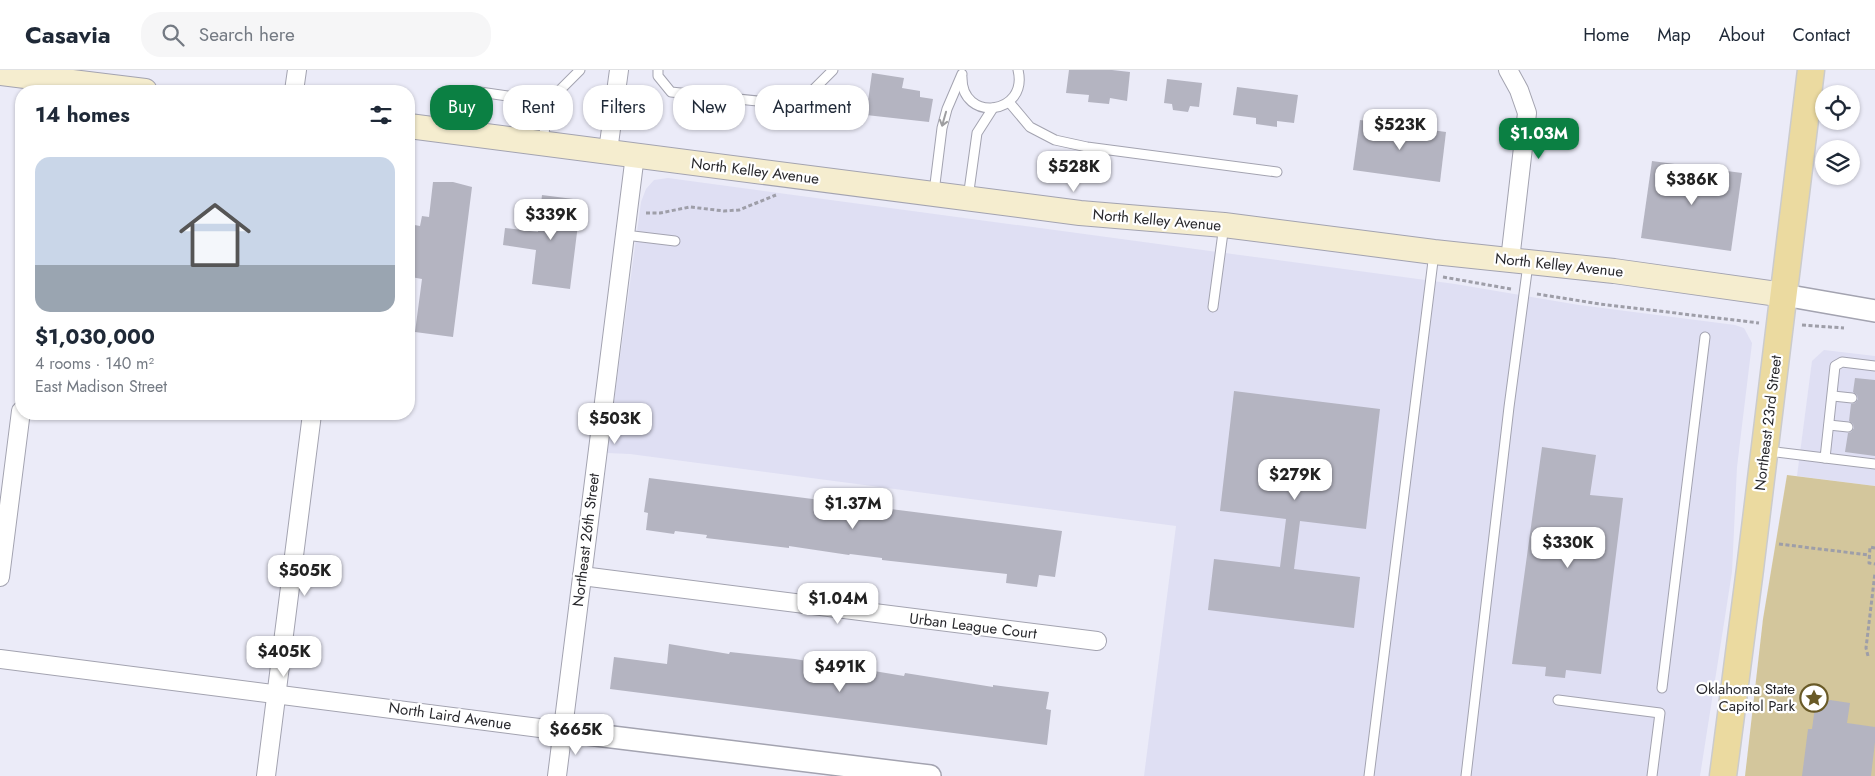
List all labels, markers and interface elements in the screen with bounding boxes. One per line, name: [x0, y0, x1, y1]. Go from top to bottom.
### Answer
search box: [141, 12, 491, 57]
text: Casavia: [25, 17, 111, 52]
icon: search: [159, 21, 187, 49]
text: Search here: [199, 21, 295, 48]
text: Home: [1583, 22, 1629, 48]
text: Map: [1657, 22, 1691, 48]
text: About: [1719, 22, 1764, 48]
text: Contact: [1792, 22, 1850, 48]
chip: Buy: [430, 85, 493, 130]
chip: Rent: [503, 85, 573, 130]
chip: Filters: [583, 85, 663, 130]
chip: New: [673, 85, 745, 130]
chip: Apartment: [755, 85, 869, 130]
map controls: [1815, 85, 1860, 185]
button: locate: [1815, 85, 1860, 130]
text: 14 homes: [35, 100, 130, 130]
icon: filters: [367, 101, 395, 129]
pin: $523K: [1365, 108, 1435, 151]
one-way arrow: [939, 111, 949, 127]
text: $523K: [1374, 113, 1426, 136]
pin: $1.03M: [1498, 118, 1580, 160]
text: $1.03M: [1510, 122, 1568, 145]
button: layers: [1815, 140, 1860, 185]
pin: $528K: [1039, 150, 1109, 193]
street label: North Kelley Avenue: [690, 152, 821, 190]
text: $528K: [1048, 155, 1100, 178]
pin: $386K: [1657, 164, 1727, 206]
text: $386K: [1666, 168, 1718, 191]
icon: home: [170, 190, 260, 280]
pin: $339K: [516, 198, 586, 241]
text: $339K: [525, 203, 577, 226]
street label: North Kelley Avenue: [1092, 203, 1222, 237]
street label: North Kelley Avenue: [1494, 247, 1625, 283]
text: $1,030,000: [35, 322, 155, 352]
text: 4 rooms · 140 m²: [35, 352, 154, 375]
street label: Northeast 23rd Street: [1749, 354, 1787, 492]
text: East Madison Street: [35, 375, 167, 398]
pin: $503K: [580, 402, 650, 445]
text: $503K: [589, 407, 641, 430]
pin: $279K: [1260, 458, 1330, 501]
text: $279K: [1269, 463, 1321, 486]
street label: Northeast 26th Street: [567, 472, 605, 608]
pin: $1.37M: [812, 488, 894, 530]
text: $1.37M: [825, 492, 881, 515]
pin: $330K: [1533, 526, 1603, 569]
text: $330K: [1542, 531, 1594, 554]
pin: $505K: [270, 554, 340, 597]
text: $505K: [279, 559, 331, 582]
pin: $1.04M: [797, 582, 879, 625]
text: $1.04M: [808, 587, 868, 610]
street label: Urban League Court: [908, 607, 1038, 645]
pin: $405K: [249, 636, 319, 678]
text: $405K: [257, 640, 311, 663]
pin: $491K: [805, 650, 875, 693]
text: $491K: [814, 655, 866, 678]
place label: Oklahoma State Capitol Park: [1696, 678, 1795, 717]
place icon: Oklahoma State Capitol Park: [1799, 683, 1829, 713]
street label: North Laird Avenue: [387, 696, 513, 736]
pin: $665K: [541, 714, 611, 756]
text: $665K: [550, 718, 602, 741]

